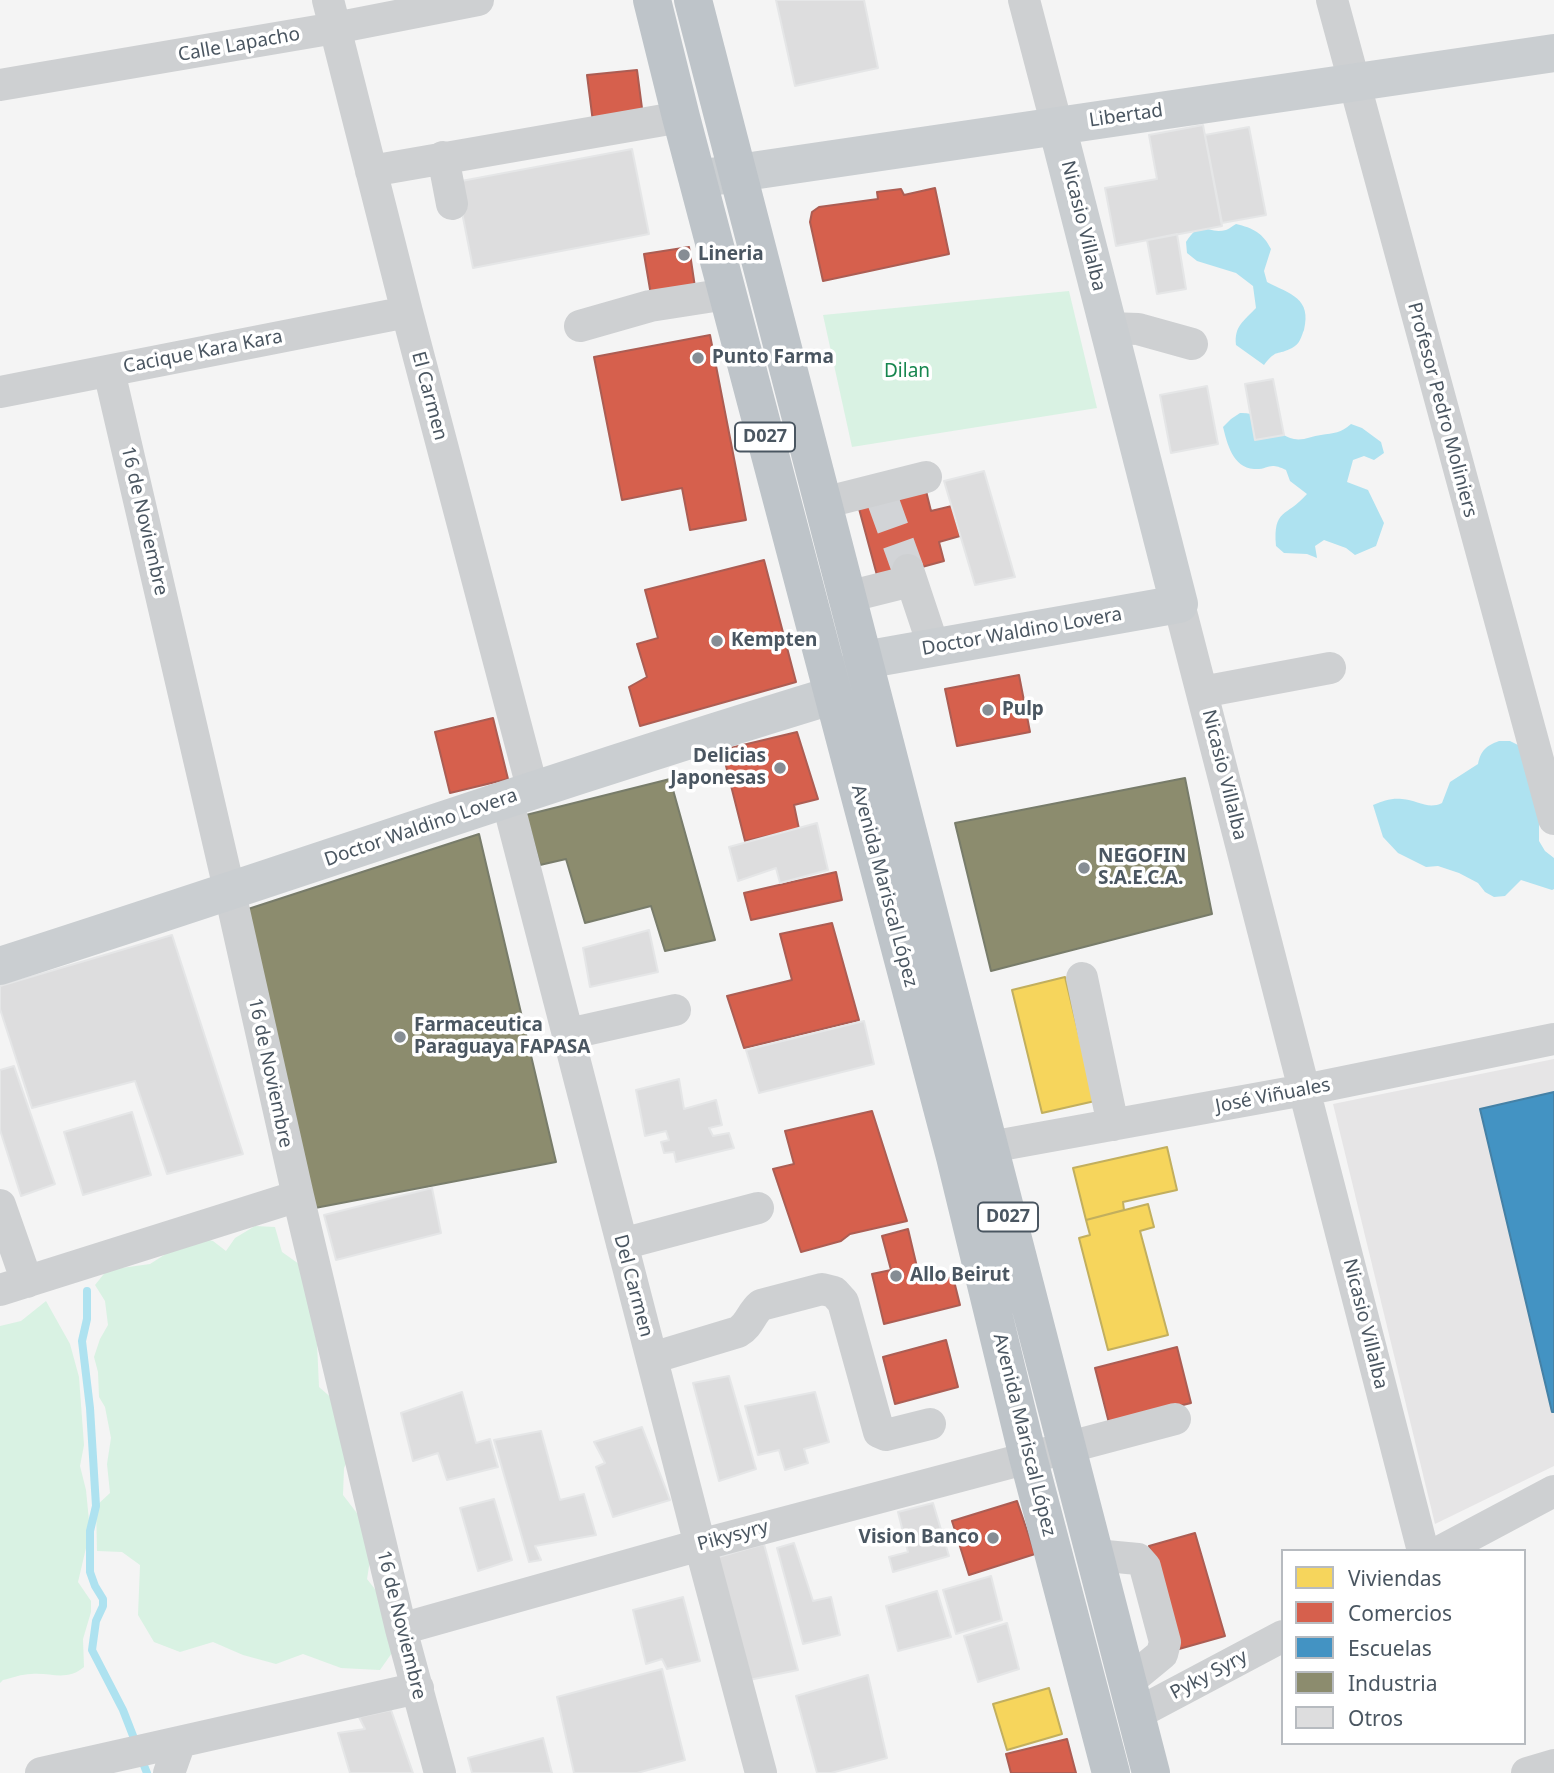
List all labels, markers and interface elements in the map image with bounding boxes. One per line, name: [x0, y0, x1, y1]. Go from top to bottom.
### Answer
street label: Calle Lapacho: [176, 23, 302, 67]
street label: Libertad: [1088, 100, 1164, 132]
street label: Nicasio Villalba: [1056, 158, 1110, 294]
place label: Lineria: [698, 244, 764, 266]
marker: Lineria: [676, 247, 692, 263]
street label: Profesor Pedro Moliniers: [1402, 300, 1482, 520]
street label: Cacique Kara Kara: [121, 325, 285, 379]
place label: Punto Farma: [712, 347, 834, 369]
street label: El Carmen: [406, 349, 452, 443]
marker: Punto Farma: [690, 350, 706, 366]
park label: Dilan: [884, 361, 930, 383]
road number: D027: [735, 422, 795, 452]
street label: 16 de Noviembre: [116, 444, 172, 598]
street label: Doctor Waldino Lovera: [920, 603, 1124, 661]
place label: Kempten: [731, 630, 817, 652]
marker: Kempten: [709, 633, 725, 649]
place label: Pulp: [1002, 699, 1044, 721]
marker: Pulp: [980, 702, 996, 718]
street label: Nicasio Villalba: [1197, 707, 1251, 843]
place label: Delicias Japonesas: [670, 746, 766, 790]
marker: Delicias Japonesas: [772, 760, 788, 776]
street label: Avenida Mariscal López: [846, 782, 922, 990]
street label: Doctor Waldino Lovera: [321, 784, 521, 872]
place label: NEGOFIN S.A.E.C.A.: [1098, 846, 1186, 890]
marker: NEGOFIN S.A.E.C.A.: [1076, 860, 1092, 876]
street label: 16 de Noviembre: [243, 996, 297, 1150]
place label: Farmaceutica Paraguaya FAPASA: [414, 1015, 590, 1059]
marker: Farmaceutica Paraguaya FAPASA: [392, 1029, 408, 1045]
street label: José Viñuales: [1214, 1074, 1332, 1118]
road number: D027: [978, 1202, 1038, 1232]
street label: Del Carmen: [608, 1232, 658, 1340]
street label: Nicasio Villalba: [1338, 1256, 1392, 1392]
place label: Allo Beirut: [910, 1265, 1010, 1287]
marker: Allo Beirut: [888, 1268, 904, 1284]
street label: Avenida Mariscal López: [988, 1331, 1060, 1539]
street label: Pikysyry: [695, 1516, 771, 1556]
place label: Vision Banco: [859, 1527, 979, 1549]
marker: Vision Banco: [985, 1530, 1001, 1546]
street label: 16 de Noviembre: [371, 1548, 431, 1702]
legend: [1281, 1549, 1526, 1745]
text: Viviendas: [1348, 1564, 1442, 1592]
text: Comercios: [1348, 1599, 1452, 1627]
text: Escuelas: [1348, 1634, 1432, 1662]
street label: Pyky Syry: [1167, 1645, 1251, 1705]
text: Industria: [1348, 1669, 1438, 1697]
text: Otros: [1348, 1704, 1403, 1732]

